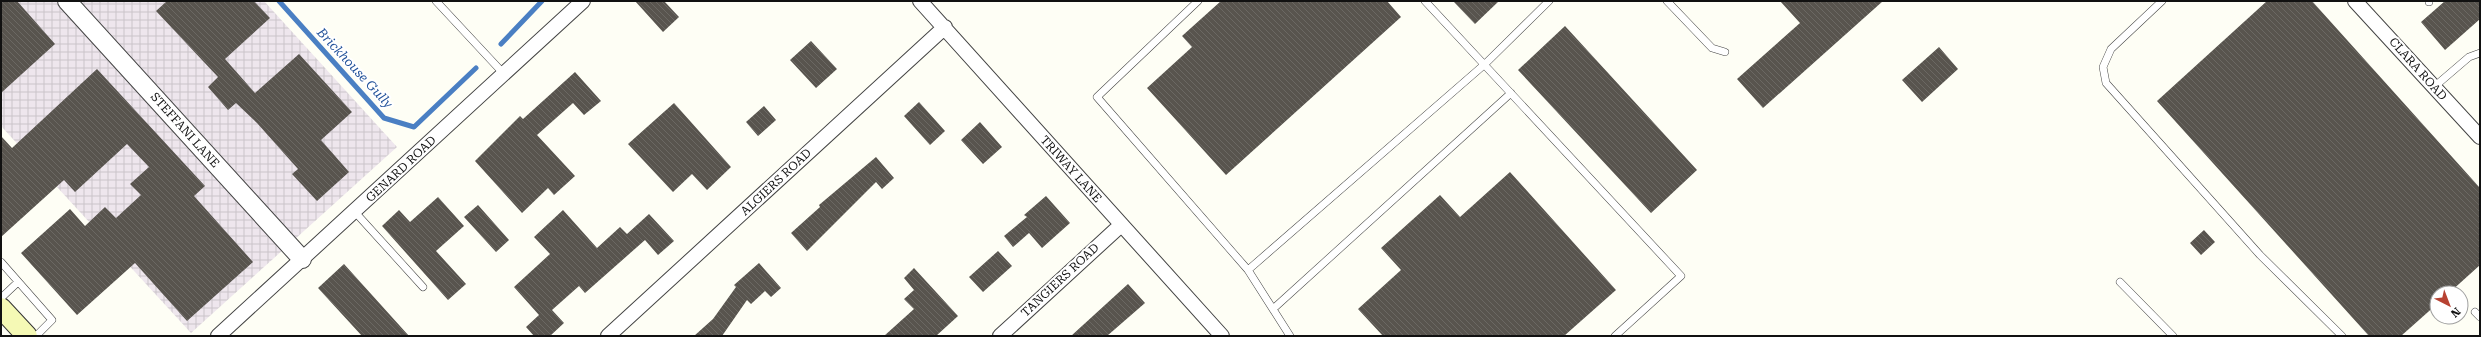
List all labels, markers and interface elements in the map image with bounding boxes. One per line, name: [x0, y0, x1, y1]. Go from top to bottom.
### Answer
water label: Brickhouse Gully: [313, 24, 396, 111]
street label: CLARA ROAD: [2386, 35, 2450, 103]
street label: STEFFANI LANE: [148, 90, 222, 170]
street label: GENARD ROAD: [363, 133, 439, 205]
street label: TRIWAY LANE: [1037, 133, 1105, 205]
street label: ALGIERS ROAD: [738, 146, 814, 218]
street label: TANGIERS ROAD: [1018, 240, 1102, 320]
north arrow: [2429, 285, 2469, 325]
text: N: [2447, 304, 2463, 320]

